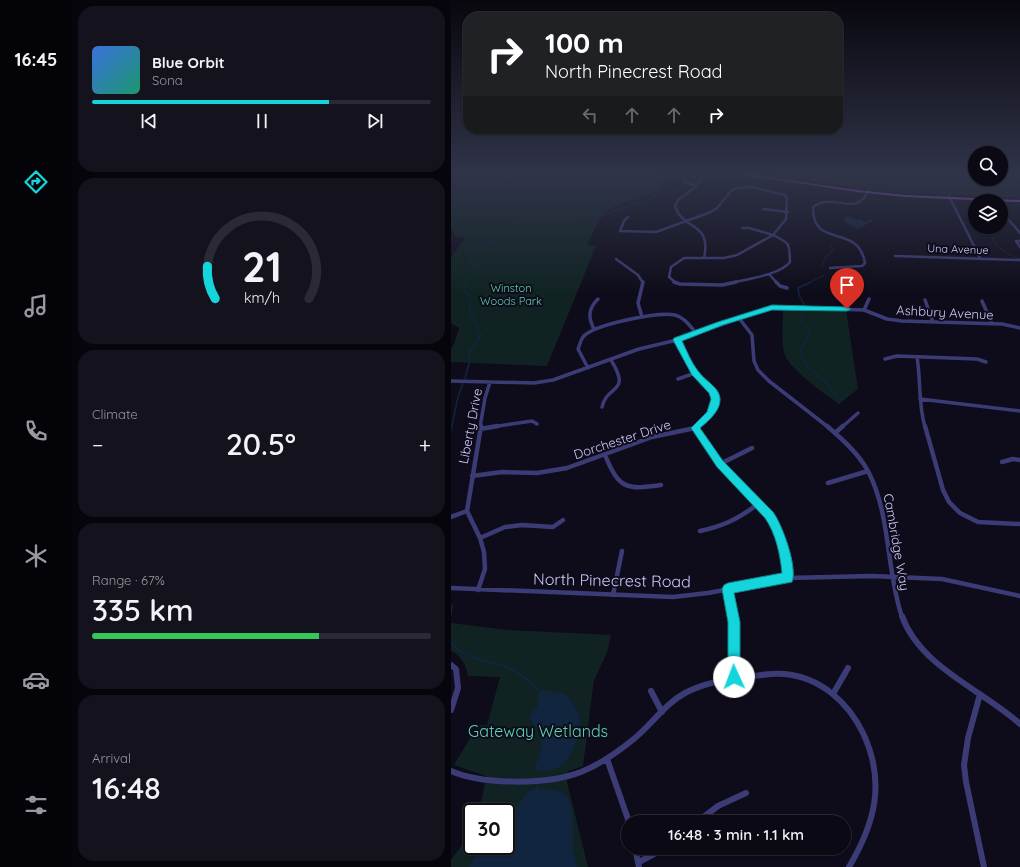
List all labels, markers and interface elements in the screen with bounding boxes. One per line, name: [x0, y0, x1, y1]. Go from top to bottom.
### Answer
text: 100 m: [545, 25, 624, 60]
icon: right: [479, 28, 531, 80]
text: 16:45: [15, 48, 57, 71]
text: Blue Orbit: [152, 53, 225, 72]
text: North Pinecrest Road: [545, 60, 722, 83]
text: Sona: [152, 72, 183, 88]
icon: left: [579, 104, 601, 126]
icon: ahead: [621, 104, 643, 126]
icon: ahead: [663, 104, 685, 126]
icon: right: [705, 104, 727, 126]
icon: previous: [138, 110, 160, 132]
icon: pause: [251, 110, 273, 132]
icon: next: [364, 110, 386, 132]
map controls: [968, 146, 1008, 234]
button: search: [968, 146, 1008, 186]
icon: directions: [22, 168, 50, 196]
button: layers: [968, 194, 1008, 234]
text: 21: [242, 240, 281, 292]
street label: Una Avenue: [927, 241, 989, 257]
pin: [830, 268, 864, 309]
icon: arrive: [836, 274, 858, 296]
park label: Winston Woods Park: [480, 281, 542, 308]
text: km/h: [243, 289, 280, 307]
icon: music: [22, 292, 50, 320]
street label: Ashbury Avenue: [896, 301, 994, 323]
street label: Liberty Drive: [455, 387, 485, 465]
text: Climate: [92, 406, 138, 422]
street label: Dorchester Drive: [571, 416, 673, 462]
icon: phone: [22, 417, 50, 445]
text: 20.5°: [226, 425, 296, 463]
text: −: [92, 431, 103, 459]
text: +: [419, 431, 431, 459]
street label: Cambridge Way: [881, 492, 913, 592]
icon: climate: [22, 542, 50, 570]
street label: North Pinecrest Road: [533, 569, 691, 591]
text: Range · 67%: [92, 572, 165, 588]
text: 335 km: [92, 591, 194, 629]
position arrow: [713, 656, 755, 698]
icon: car: [22, 666, 50, 694]
park label: Gateway Wetlands: [468, 721, 608, 741]
text: Arrival: [92, 750, 131, 766]
text: 16:48: [92, 769, 161, 807]
icon: filters: [22, 791, 50, 819]
speed limit sign: 30: [463, 803, 515, 855]
text: 16:48 · 3 min · 1.1 km: [668, 825, 804, 844]

